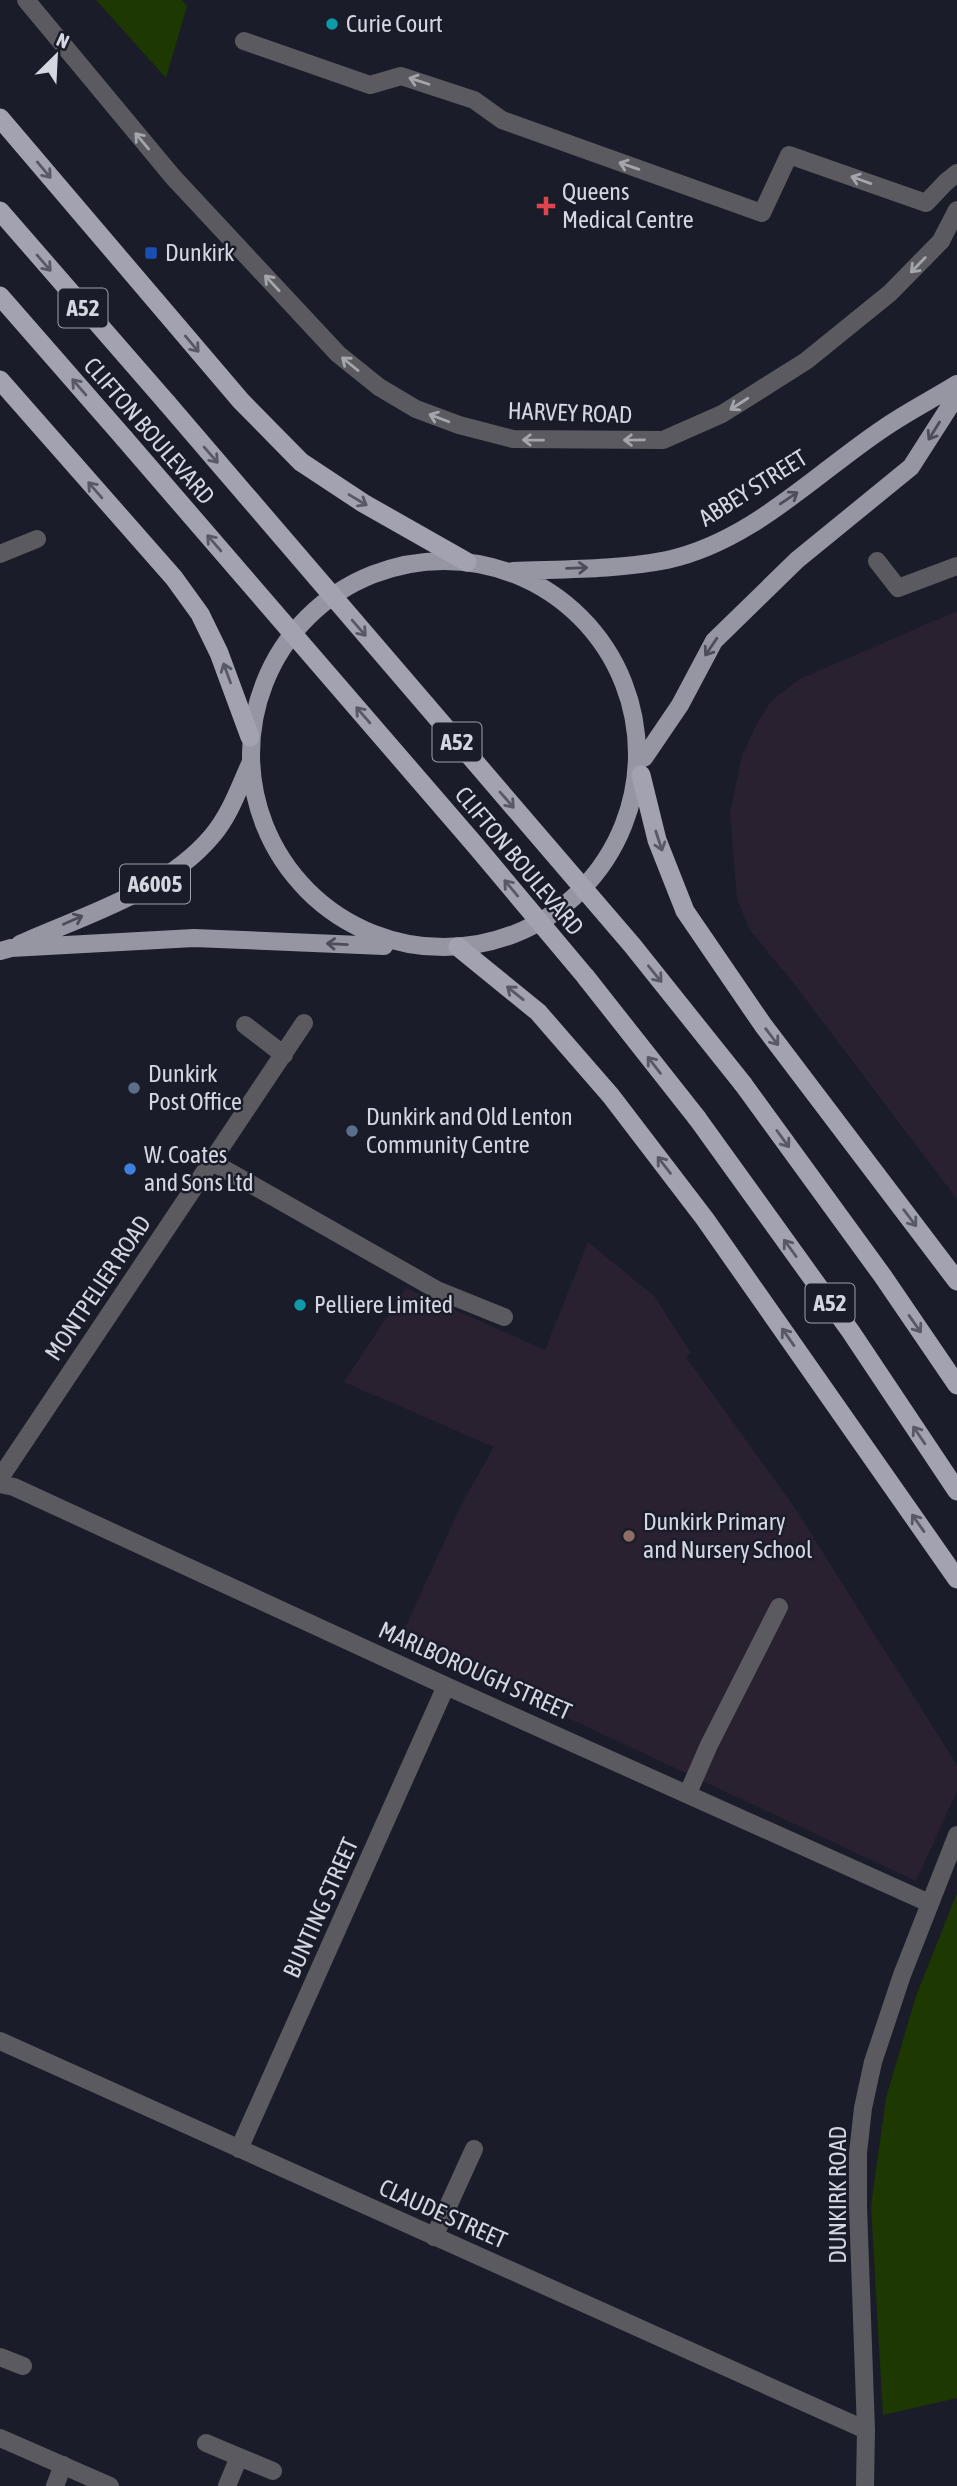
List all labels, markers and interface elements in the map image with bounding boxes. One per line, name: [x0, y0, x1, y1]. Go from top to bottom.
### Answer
place label: Curie Court: [346, 10, 443, 37]
marker: Curie Court: [324, 16, 340, 32]
north arrow: [21, 21, 91, 91]
text: N: [53, 28, 73, 53]
one-way arrow: [408, 74, 430, 87]
one-way arrow: [135, 132, 150, 150]
one-way arrow: [618, 159, 640, 171]
one-way arrow: [36, 161, 52, 179]
one-way arrow: [851, 173, 873, 186]
place label: Queens Medical Centre: [562, 178, 694, 233]
marker: Queens Medical Centre: [536, 196, 556, 216]
place label: Dunkirk: [165, 239, 235, 266]
marker: Dunkirk: [143, 245, 159, 261]
one-way arrow: [36, 254, 52, 272]
one-way arrow: [910, 256, 927, 273]
one-way arrow: [263, 275, 280, 292]
road number: A52: [58, 288, 108, 328]
one-way arrow: [184, 334, 200, 352]
street label: CLIFTON BOULEVARD: [79, 352, 220, 509]
one-way arrow: [341, 356, 359, 371]
one-way arrow: [71, 378, 87, 396]
one-way arrow: [730, 396, 749, 411]
street label: HARVEY ROAD: [507, 397, 633, 428]
one-way arrow: [429, 411, 451, 423]
one-way arrow: [927, 420, 941, 440]
one-way arrow: [521, 433, 544, 446]
one-way arrow: [623, 433, 646, 447]
street label: ABBEY STREET: [694, 443, 812, 531]
one-way arrow: [203, 446, 219, 464]
one-way arrow: [87, 481, 103, 499]
one-way arrow: [779, 491, 798, 506]
one-way arrow: [348, 493, 368, 507]
one-way arrow: [206, 535, 222, 553]
one-way arrow: [566, 562, 589, 575]
one-way arrow: [351, 618, 367, 636]
one-way arrow: [704, 637, 718, 657]
one-way arrow: [219, 662, 232, 684]
one-way arrow: [355, 707, 371, 725]
road number: A52: [433, 722, 482, 762]
street label: CLIFTON BOULEVARD: [450, 781, 589, 940]
one-way arrow: [500, 791, 515, 809]
one-way arrow: [653, 830, 666, 852]
road number: A6005: [120, 864, 190, 904]
one-way arrow: [503, 880, 519, 898]
one-way arrow: [62, 913, 83, 926]
one-way arrow: [325, 937, 348, 950]
one-way arrow: [647, 964, 662, 982]
one-way arrow: [507, 986, 525, 1001]
one-way arrow: [764, 1027, 779, 1046]
one-way arrow: [647, 1056, 662, 1074]
place label: Dunkirk Post Office: [148, 1060, 242, 1115]
marker: Dunkirk Post Office: [126, 1080, 142, 1096]
place label: Dunkirk and Old Lenton Community Centre: [366, 1103, 573, 1158]
marker: Dunkirk and Old Lenton Community Centre: [344, 1123, 360, 1139]
one-way arrow: [776, 1129, 790, 1148]
place label: W. Coates and Sons Ltd: [144, 1141, 254, 1196]
one-way arrow: [656, 1156, 671, 1175]
marker: W. Coates and Sons Ltd: [122, 1161, 138, 1177]
one-way arrow: [902, 1208, 917, 1227]
street label: MONTPELIER ROAD: [39, 1210, 156, 1365]
one-way arrow: [783, 1238, 798, 1257]
road number: A52: [806, 1284, 854, 1322]
place label: Pelliere Limited: [314, 1291, 453, 1318]
marker: Pelliere Limited: [292, 1297, 308, 1313]
one-way arrow: [908, 1314, 923, 1333]
one-way arrow: [781, 1328, 795, 1347]
one-way arrow: [912, 1425, 926, 1445]
place label: Dunkirk Primary and Nursery School: [643, 1508, 813, 1563]
one-way arrow: [911, 1514, 925, 1533]
marker: Dunkirk Primary and Nursery School: [621, 1528, 637, 1544]
street label: MARLBOROUGH STREET: [375, 1616, 576, 1725]
street label: BUNTING STREET: [278, 1833, 364, 1982]
street label: DUNKIRK ROAD: [824, 2126, 851, 2264]
street label: CLAUDE STREET: [375, 2173, 511, 2254]

